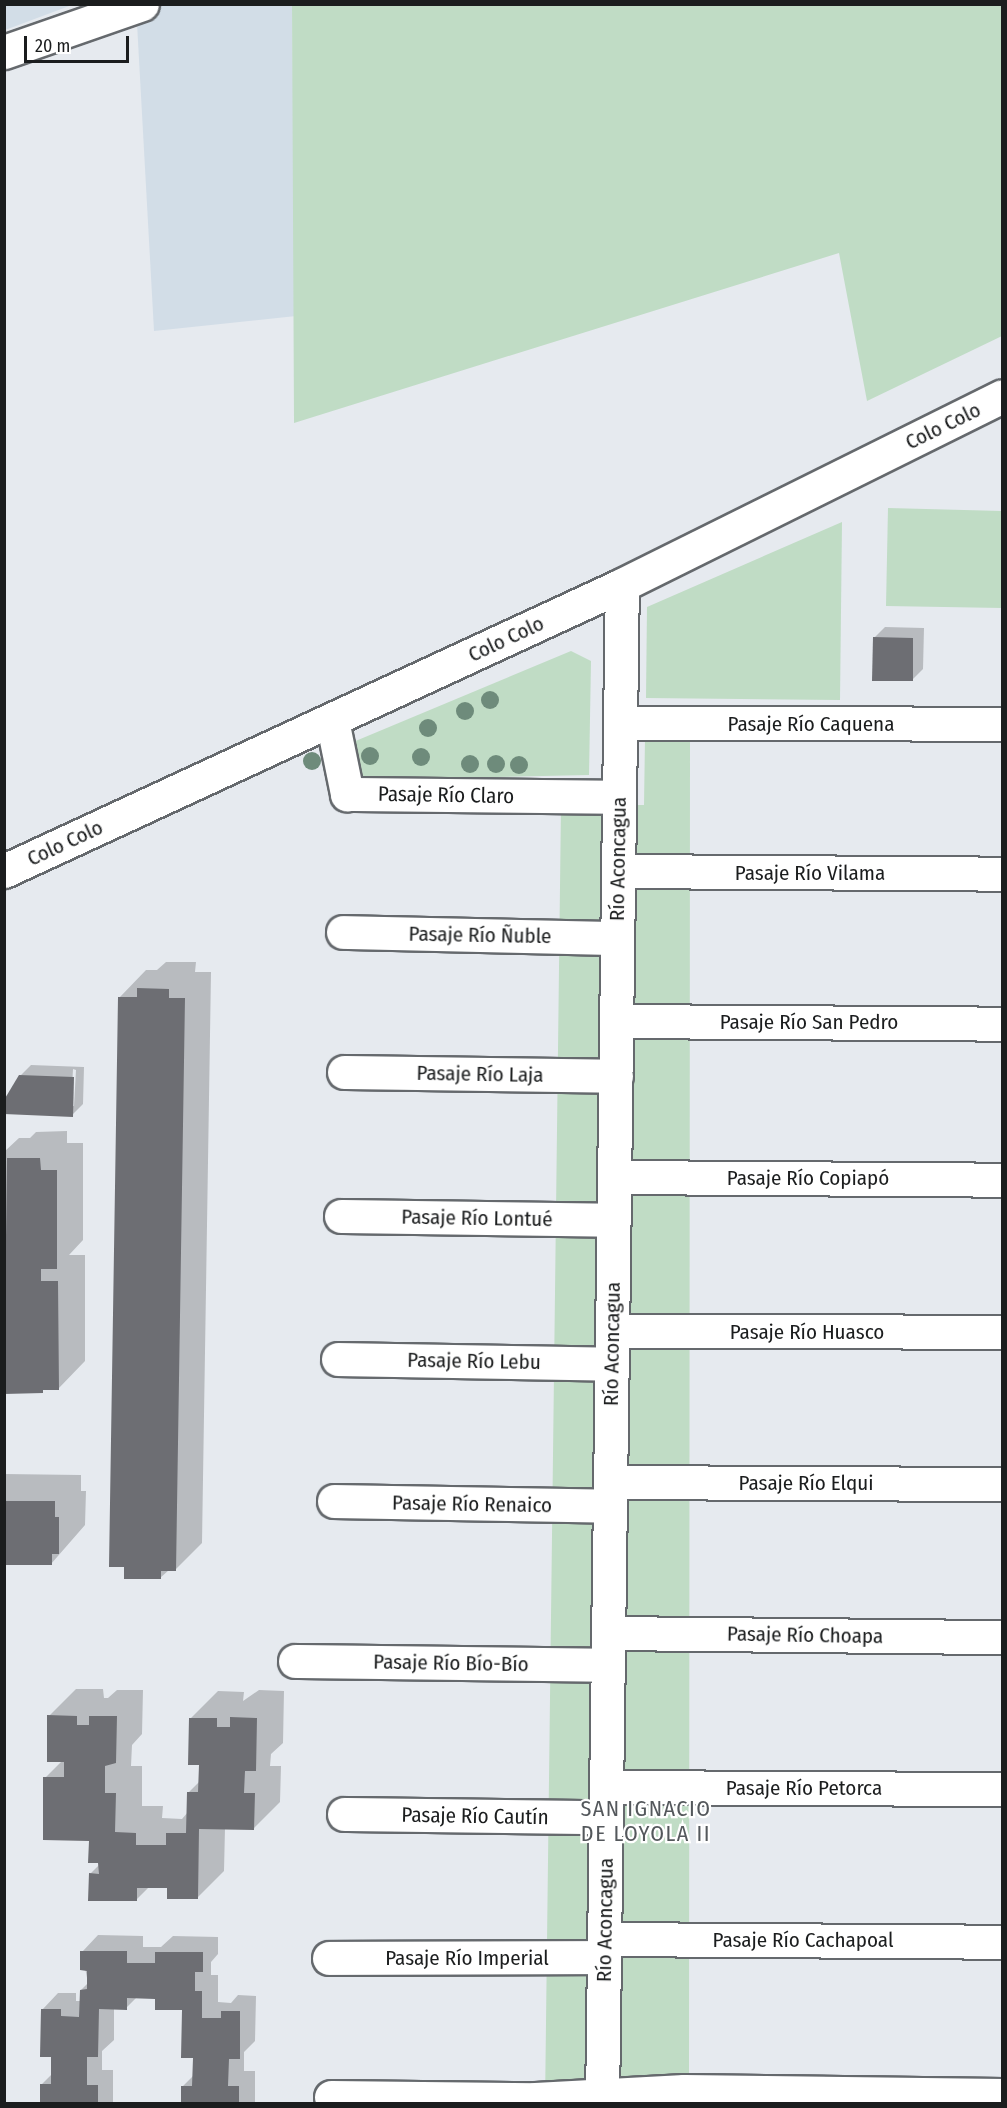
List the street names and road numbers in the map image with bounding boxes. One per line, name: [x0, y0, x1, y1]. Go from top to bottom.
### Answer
street label: Colo Colo: [901, 397, 985, 455]
street label: Colo Colo: [464, 611, 548, 667]
street label: Pasaje Río Caquena: [728, 711, 894, 737]
street label: Pasaje Río Claro: [378, 781, 514, 809]
street label: Río Aconcagua: [604, 797, 632, 921]
street label: Colo Colo: [23, 815, 107, 871]
street label: Pasaje Río Vilama: [735, 860, 885, 886]
street label: Pasaje Río Ñuble: [408, 921, 552, 949]
street label: Pasaje Río San Pedro: [720, 1009, 898, 1035]
street label: Pasaje Río Laja: [416, 1060, 544, 1088]
street label: Pasaje Río Copiapó: [727, 1165, 889, 1191]
street label: Pasaje Río Lontué: [401, 1204, 553, 1232]
street label: Río Aconcagua: [598, 1282, 626, 1406]
street label: Pasaje Río Huasco: [730, 1319, 884, 1345]
street label: Pasaje Río Lebu: [407, 1347, 541, 1375]
street label: Pasaje Río Elqui: [739, 1470, 873, 1496]
street label: Pasaje Río Renaico: [392, 1490, 552, 1518]
street label: Pasaje Río Choapa: [727, 1621, 883, 1649]
street label: Pasaje Río Bío-Bío: [373, 1649, 529, 1677]
street label: Pasaje Río Petorca: [726, 1775, 882, 1801]
street label: Pasaje Río Cautín: [401, 1802, 549, 1830]
street label: Río Aconcagua: [591, 1858, 619, 1982]
street label: Pasaje Río Cachapoal: [713, 1927, 893, 1953]
street label: Pasaje Río Imperial: [385, 1945, 549, 1971]

